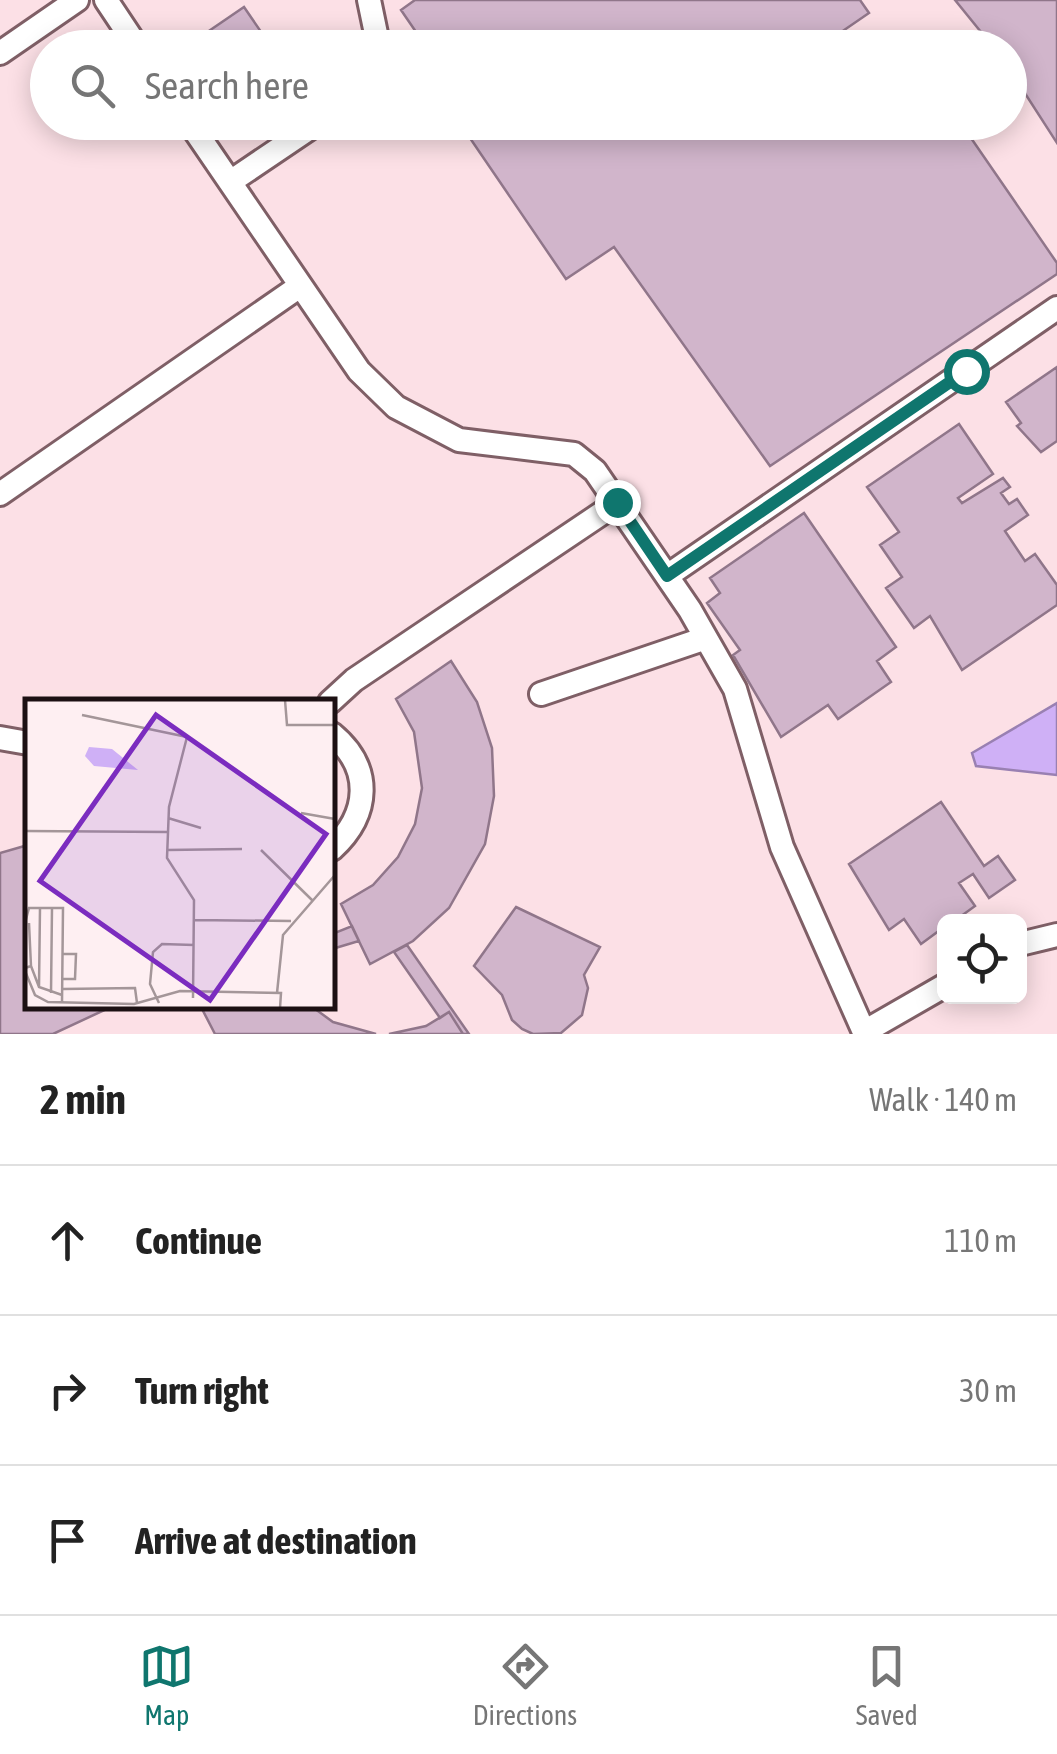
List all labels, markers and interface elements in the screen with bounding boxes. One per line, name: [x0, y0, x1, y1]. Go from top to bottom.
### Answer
search box: [30, 30, 1027, 140]
icon: search: [65, 58, 120, 113]
text: Search here: [145, 64, 309, 107]
route start: [944, 349, 990, 395]
route end: [595, 480, 641, 526]
inset map: [25, 699, 335, 1009]
map controls: [937, 914, 1027, 1004]
button: locate: [937, 914, 1027, 1004]
text: 2 min: [40, 1075, 126, 1123]
text: Walk · 140 m: [869, 1081, 1017, 1118]
icon: ahead: [40, 1213, 95, 1268]
text: Continue: [135, 1219, 262, 1262]
text: 110 m: [944, 1222, 1017, 1259]
icon: right: [40, 1363, 95, 1418]
text: Turn right: [135, 1369, 269, 1412]
text: 30 m: [959, 1372, 1017, 1409]
icon: arrive: [40, 1513, 95, 1568]
text: Arrive at destination: [135, 1519, 417, 1562]
tab: Map: [139, 1639, 194, 1731]
tab: Directions: [473, 1639, 577, 1731]
tab: Saved: [856, 1639, 918, 1731]

